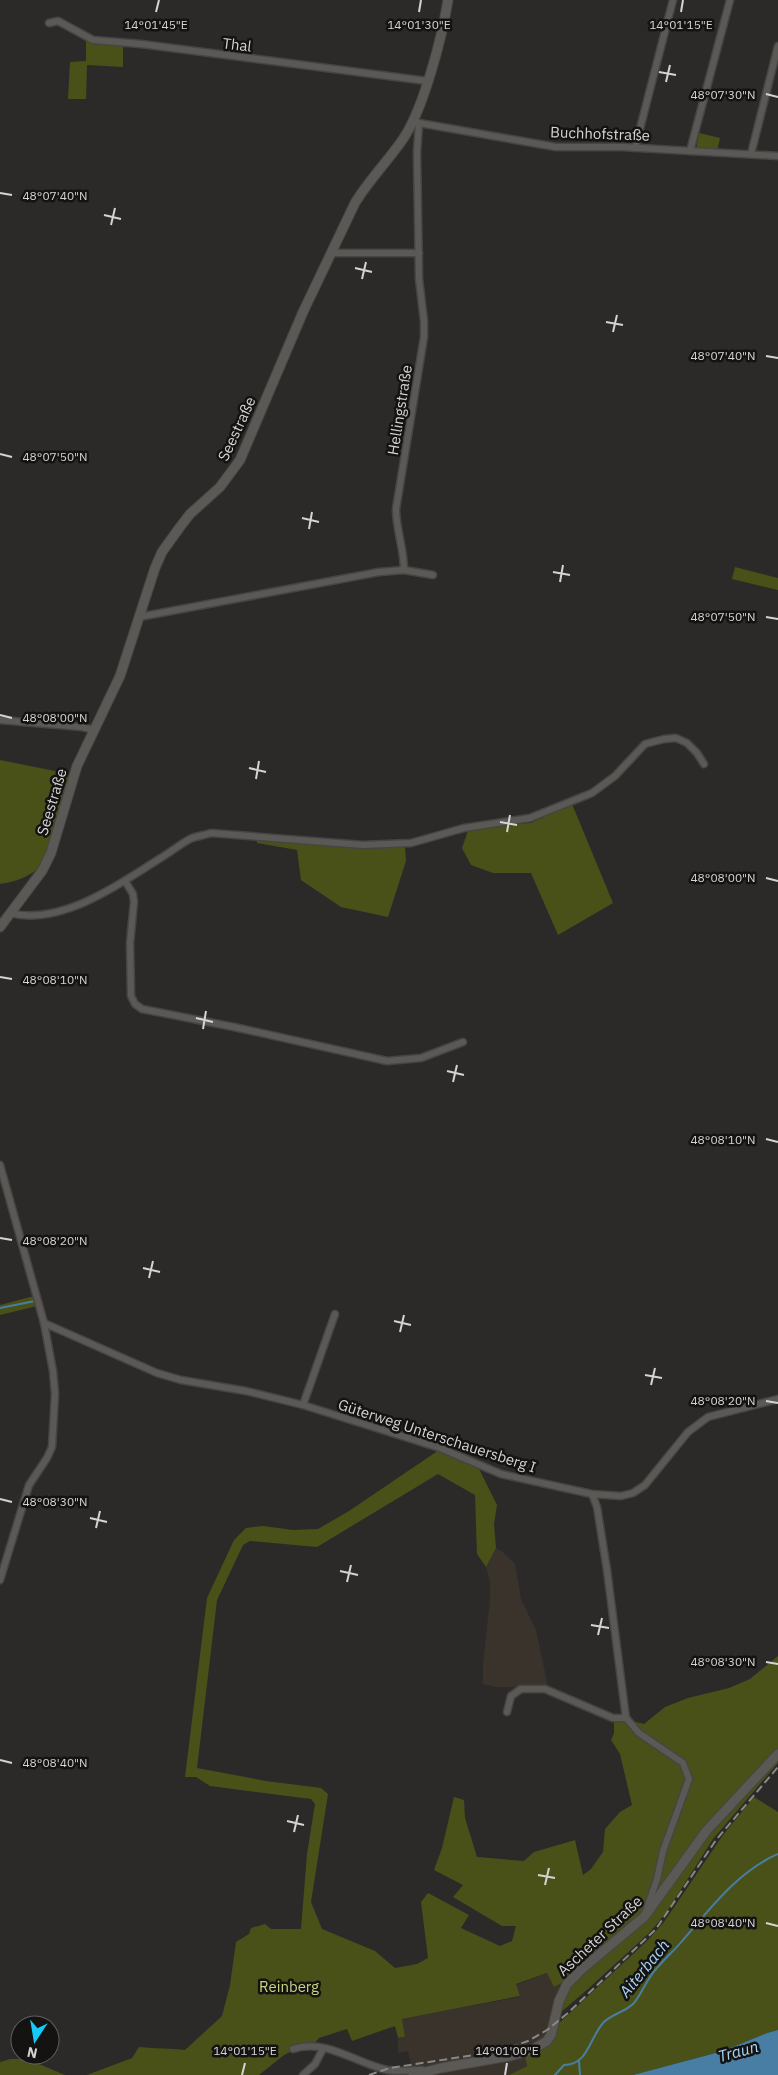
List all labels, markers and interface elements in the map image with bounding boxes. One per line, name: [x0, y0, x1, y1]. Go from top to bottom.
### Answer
text: 14°01'45"E: [124, 17, 188, 32]
text: 14°01'30"E: [387, 17, 451, 32]
text: 14°01'15"E: [649, 17, 713, 32]
street label: Thal: [221, 33, 253, 56]
text: 48°07'30"N: [690, 87, 756, 102]
street label: Buchhofstraße: [550, 122, 650, 145]
text: 48°07'40"N: [22, 188, 88, 203]
text: 48°07'40"N: [690, 348, 756, 363]
street label: Hellingstraße: [383, 364, 416, 456]
street label: Seestraße: [213, 394, 260, 464]
text: 48°07'50"N: [22, 449, 88, 464]
text: 48°07'50"N: [690, 609, 756, 624]
text: 48°08'00"N: [22, 710, 88, 725]
street label: Seestraße: [32, 766, 71, 838]
text: 48°08'00"N: [690, 870, 756, 885]
text: 48°08'10"N: [22, 972, 88, 987]
text: 48°08'10"N: [690, 1132, 756, 1147]
text: 48°08'20"N: [22, 1233, 88, 1248]
text: 48°08'20"N: [690, 1393, 756, 1408]
street label: Güterweg Unterschauersberg I: [336, 1394, 539, 1477]
text: 48°08'30"N: [22, 1494, 88, 1509]
text: 48°08'30"N: [690, 1654, 756, 1669]
text: 48°08'40"N: [22, 1755, 88, 1770]
street label: Ascheter Straße: [553, 1892, 646, 1980]
text: 48°08'40"N: [690, 1915, 756, 1930]
water label: Aiterbach: [614, 1935, 673, 2002]
park label: Reinberg: [259, 1977, 319, 1996]
north arrow: [10, 2015, 60, 2065]
water label: Traun: [716, 2036, 760, 2066]
text: N: [25, 2043, 39, 2063]
text: 14°01'15"E: [213, 2043, 277, 2058]
text: 14°01'00"E: [475, 2043, 539, 2058]

